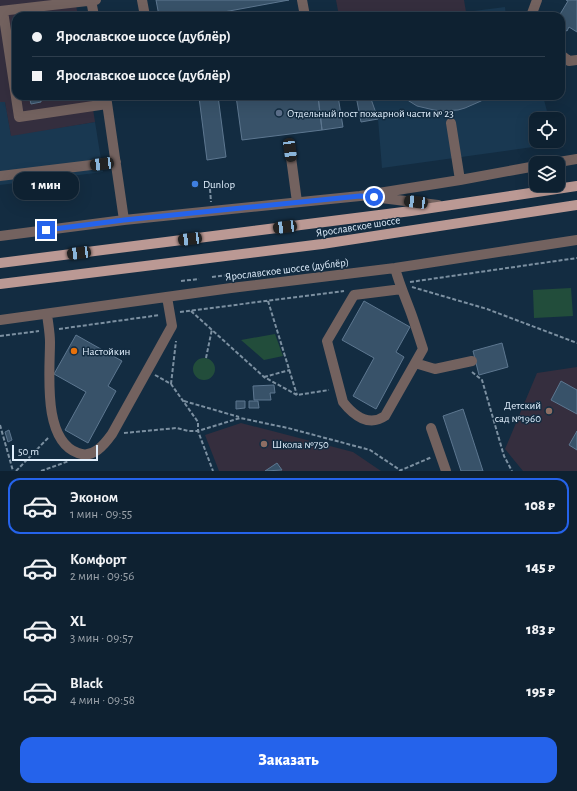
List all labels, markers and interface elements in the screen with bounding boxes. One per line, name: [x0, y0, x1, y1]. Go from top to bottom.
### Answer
text: Ярославское шоссе (дублёр): [56, 29, 231, 44]
text: Ярославское шоссе (дублёр): [56, 68, 231, 83]
marker: Отдельный пост пожарной части № 23: [274, 108, 284, 118]
place label: Отдельный пост пожарной части № 23: [287, 108, 454, 119]
map controls: [529, 112, 565, 192]
button: locate: [529, 112, 565, 148]
car: [282, 137, 298, 163]
button: layers: [529, 156, 565, 192]
car: [89, 157, 115, 171]
callout: 1 мин: [13, 172, 79, 200]
text: 1 мин: [31, 179, 61, 192]
marker: Dunlop: [190, 179, 200, 189]
place label: Dunlop: [203, 179, 235, 190]
route start: [365, 188, 383, 206]
car: [403, 195, 429, 209]
street label: Ярославское шоссе: [315, 214, 401, 239]
car: [272, 220, 298, 234]
route end: [37, 221, 55, 239]
car: [177, 232, 203, 246]
car: [66, 246, 92, 260]
street label: Ярославское шоссе (дублёр): [224, 256, 350, 283]
marker: Настойкин: [69, 346, 79, 356]
place label: Настойкин: [82, 346, 131, 357]
place label: Детский сад №1960: [495, 400, 541, 424]
marker: Детский сад №1960: [544, 406, 554, 416]
marker: Школа №750: [259, 439, 269, 449]
place label: Школа №750: [272, 439, 329, 450]
scale bar: [12, 443, 98, 462]
text: 50 m: [18, 446, 39, 457]
icon: car: [22, 488, 58, 524]
text: Эконом: [70, 490, 118, 505]
text: 108 ₽: [525, 498, 555, 513]
text: 1 мин · 09:55: [70, 508, 132, 521]
icon: car: [22, 550, 58, 586]
text: Комфорт: [70, 552, 126, 567]
text: 145 ₽: [526, 560, 555, 575]
text: 2 мин · 09:56: [70, 570, 134, 583]
icon: car: [22, 612, 58, 648]
text: XL: [70, 614, 86, 629]
text: 183 ₽: [526, 622, 555, 637]
text: 3 мин · 09:57: [70, 632, 133, 645]
icon: car: [22, 674, 58, 710]
text: Black: [70, 676, 103, 691]
text: 195 ₽: [526, 684, 555, 699]
text: 4 мин · 09:58: [70, 694, 135, 707]
button: Заказать: [20, 737, 557, 783]

